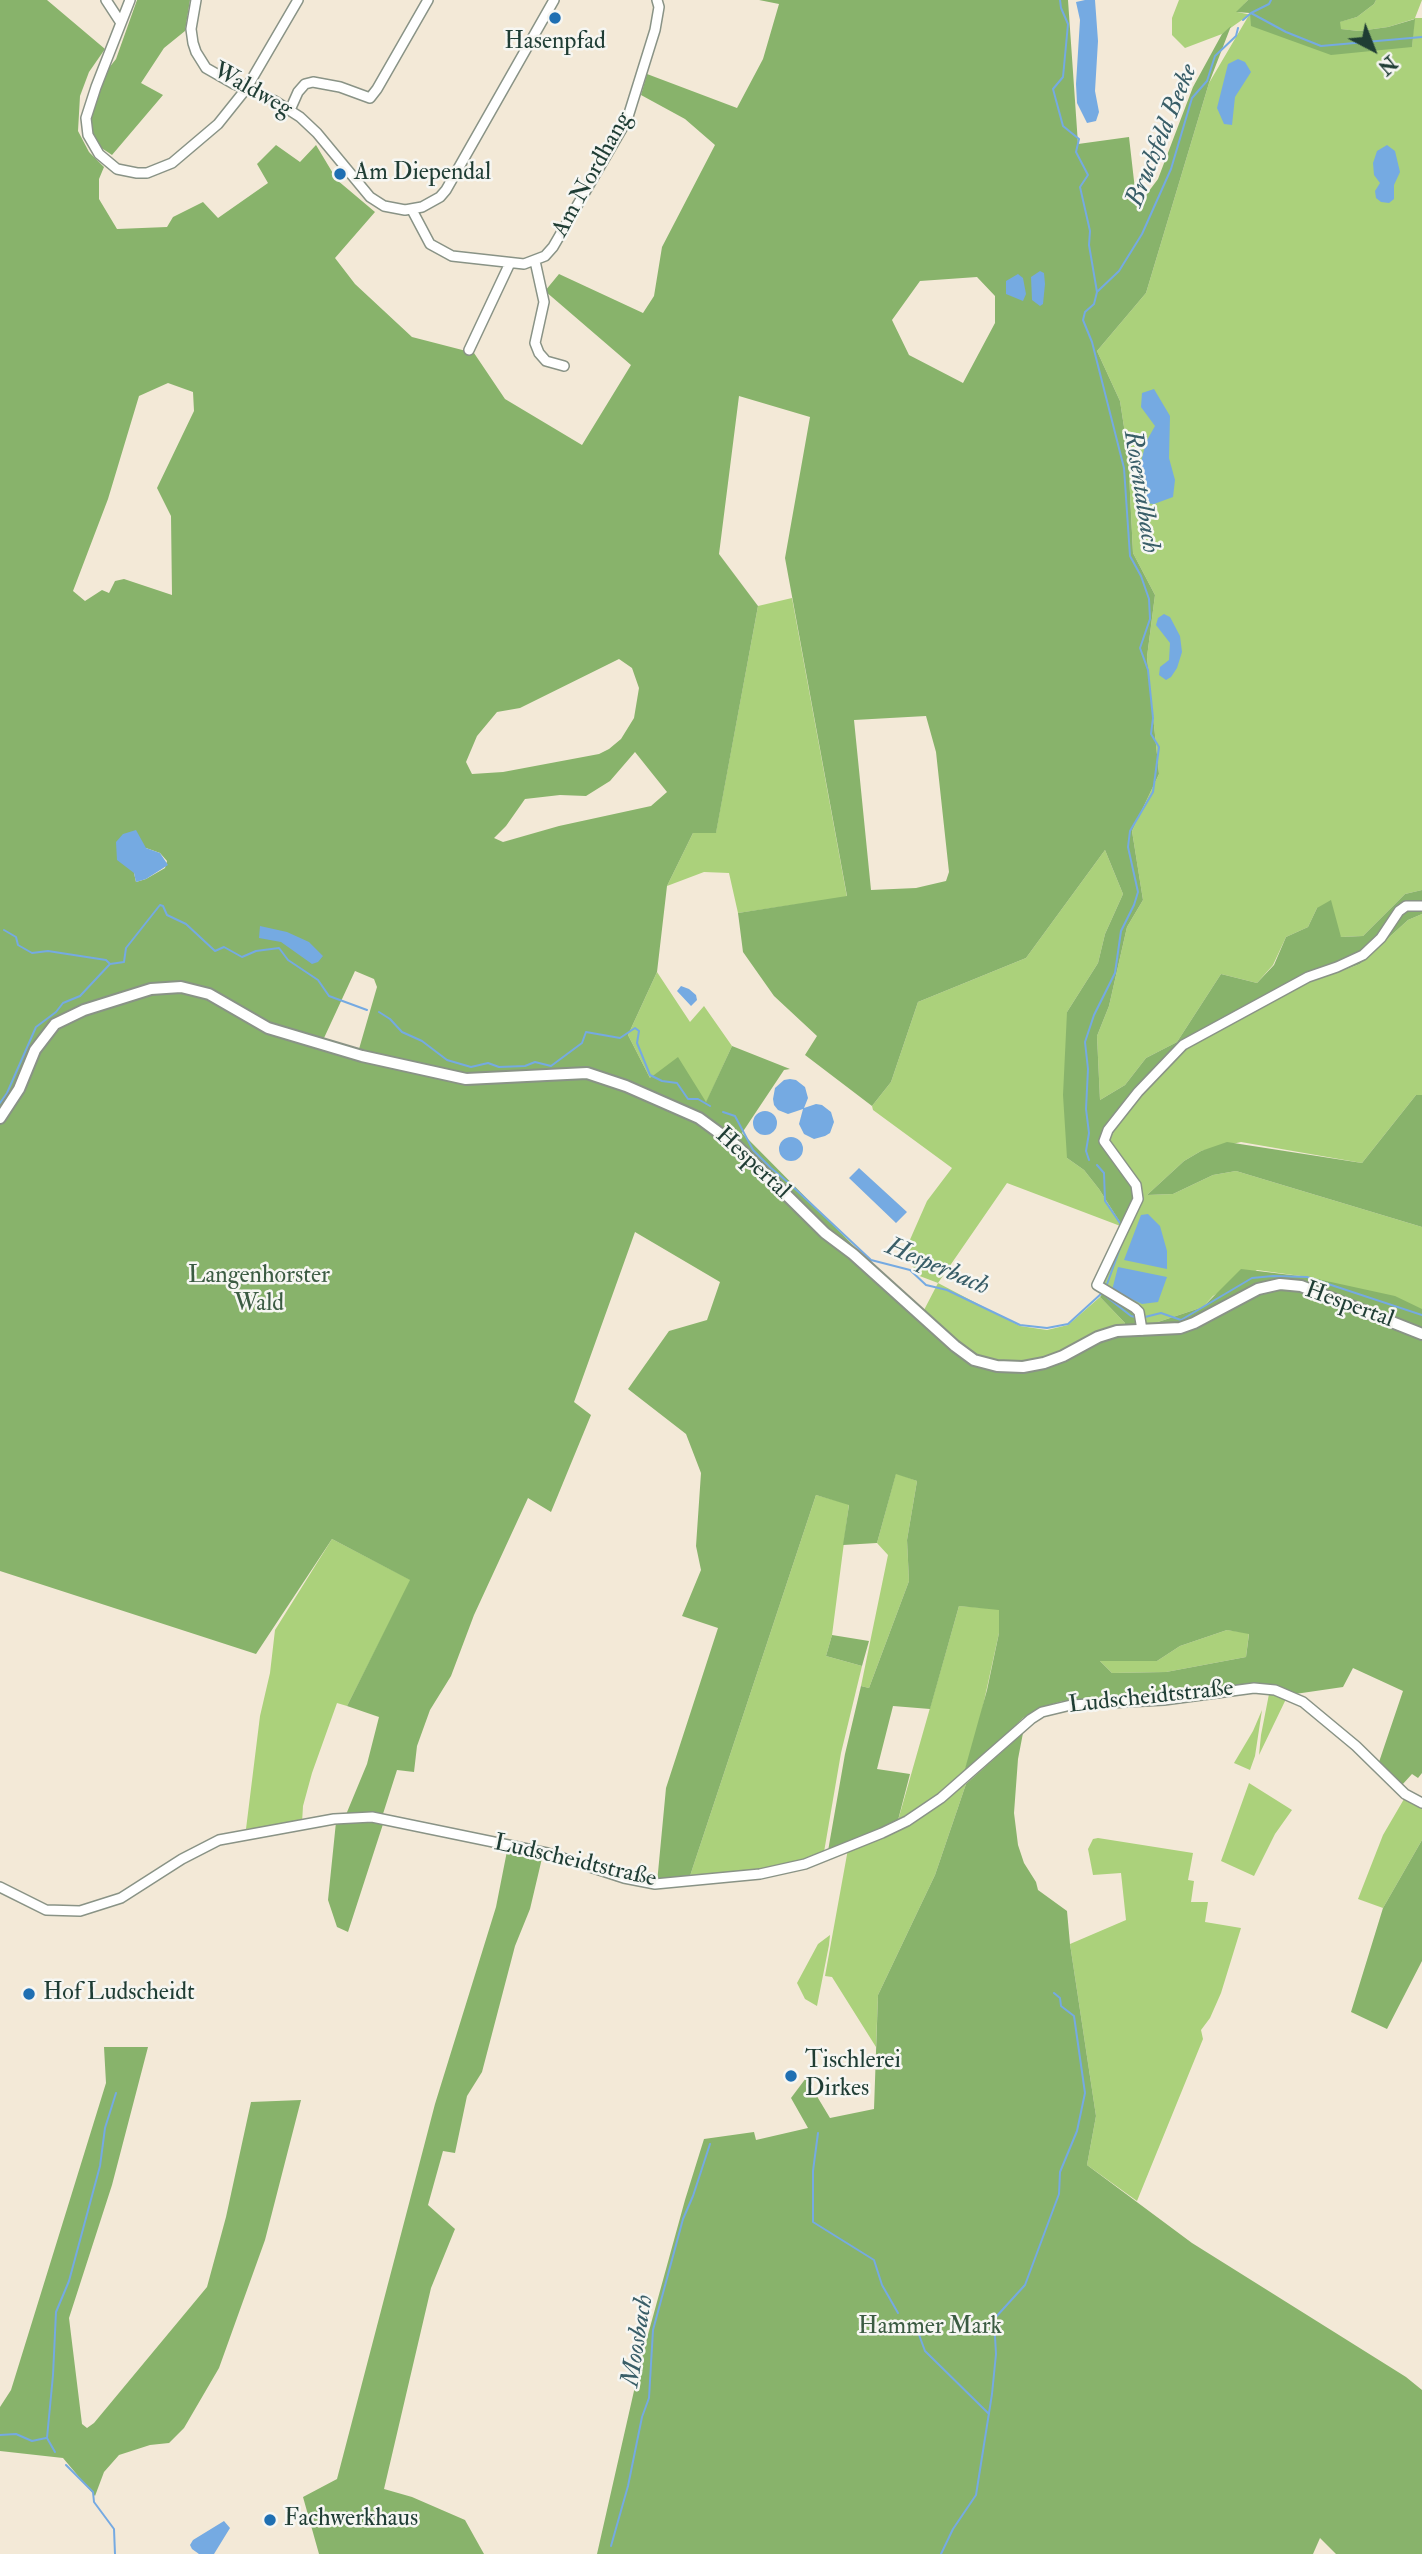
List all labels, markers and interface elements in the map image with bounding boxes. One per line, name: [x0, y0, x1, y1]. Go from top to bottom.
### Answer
marker: Hasenpfad: [547, 10, 563, 26]
north arrow: [1338, 14, 1408, 84]
place label: Hasenpfad: [504, 29, 606, 57]
text: N: [1373, 50, 1401, 79]
street label: Waldweg: [207, 57, 297, 125]
water label: Bruchfeld Beeke: [1120, 60, 1206, 212]
street label: Am Nordhang: [547, 107, 639, 243]
place label: Am Diependal: [354, 160, 491, 188]
marker: Am Diependal: [332, 166, 348, 182]
water label: Rosentalbach: [1115, 428, 1165, 556]
street label: Hespertal: [708, 1122, 796, 1206]
water label: Hesperbach: [880, 1232, 994, 1304]
park label: Langenhorster Wald: [188, 1263, 330, 1319]
street label: Hespertal: [1301, 1277, 1397, 1335]
street label: Ludscheidtstraße: [1067, 1675, 1235, 1721]
street label: Ludscheidtstraße: [491, 1829, 659, 1895]
place label: Hof Ludscheidt: [43, 1980, 195, 2008]
marker: Hof Ludscheidt: [21, 1986, 37, 2002]
place label: Tischlerei Dirkes: [805, 2048, 901, 2104]
marker: Tischlerei Dirkes: [783, 2068, 799, 2084]
water label: Moosbach: [616, 2293, 662, 2389]
park label: Hammer Mark: [858, 2314, 1002, 2342]
place label: Fachwerkhaus: [284, 2506, 418, 2534]
marker: Fachwerkhaus: [262, 2512, 278, 2528]

